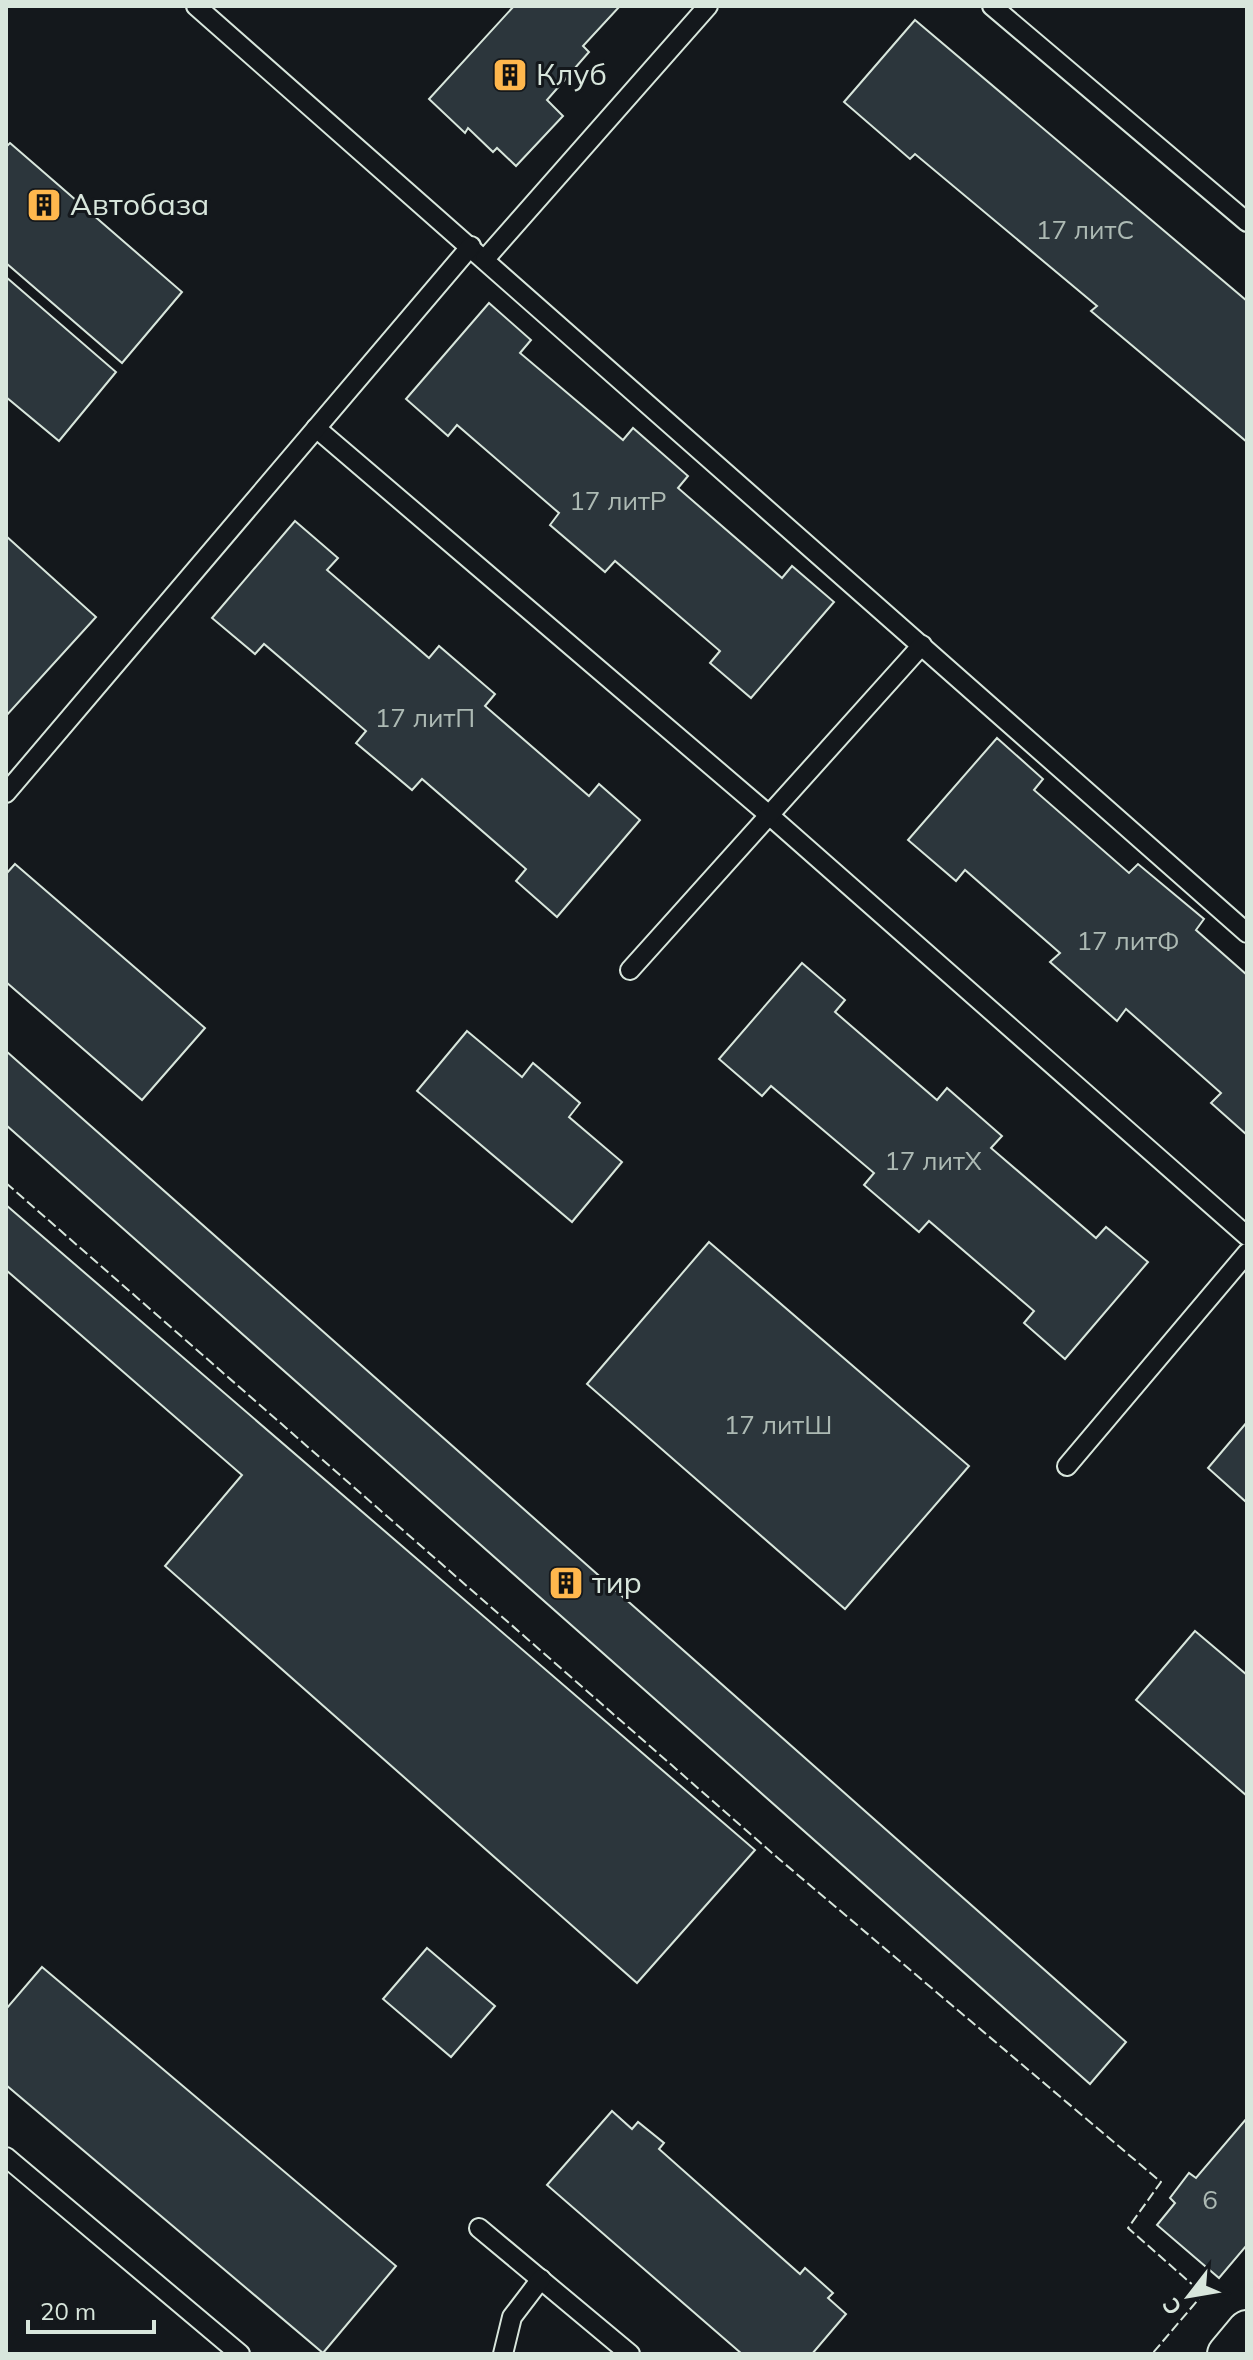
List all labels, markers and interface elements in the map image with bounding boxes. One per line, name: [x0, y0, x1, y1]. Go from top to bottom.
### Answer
place label: Клуб: [536, 55, 607, 93]
building icon: Клуб: [491, 56, 529, 94]
place label: Автобаза: [70, 185, 209, 223]
building icon: Автобаза: [25, 186, 63, 224]
house number: 17 литС: [1036, 213, 1134, 246]
house number: 17 литР: [569, 484, 667, 517]
house number: 17 литП: [375, 701, 475, 734]
house number: 17 литФ: [1076, 924, 1180, 957]
house number: 17 литХ: [884, 1144, 982, 1177]
house number: 17 литШ: [724, 1408, 832, 1441]
place label: тир: [592, 1563, 642, 1601]
building icon: тир: [547, 1564, 585, 1602]
house number: 6: [1202, 2183, 1218, 2216]
north arrow: [1149, 2256, 1229, 2336]
scale bar: [28, 2284, 154, 2334]
text: С: [1156, 2293, 1188, 2320]
text: 20 m: [40, 2296, 96, 2326]

